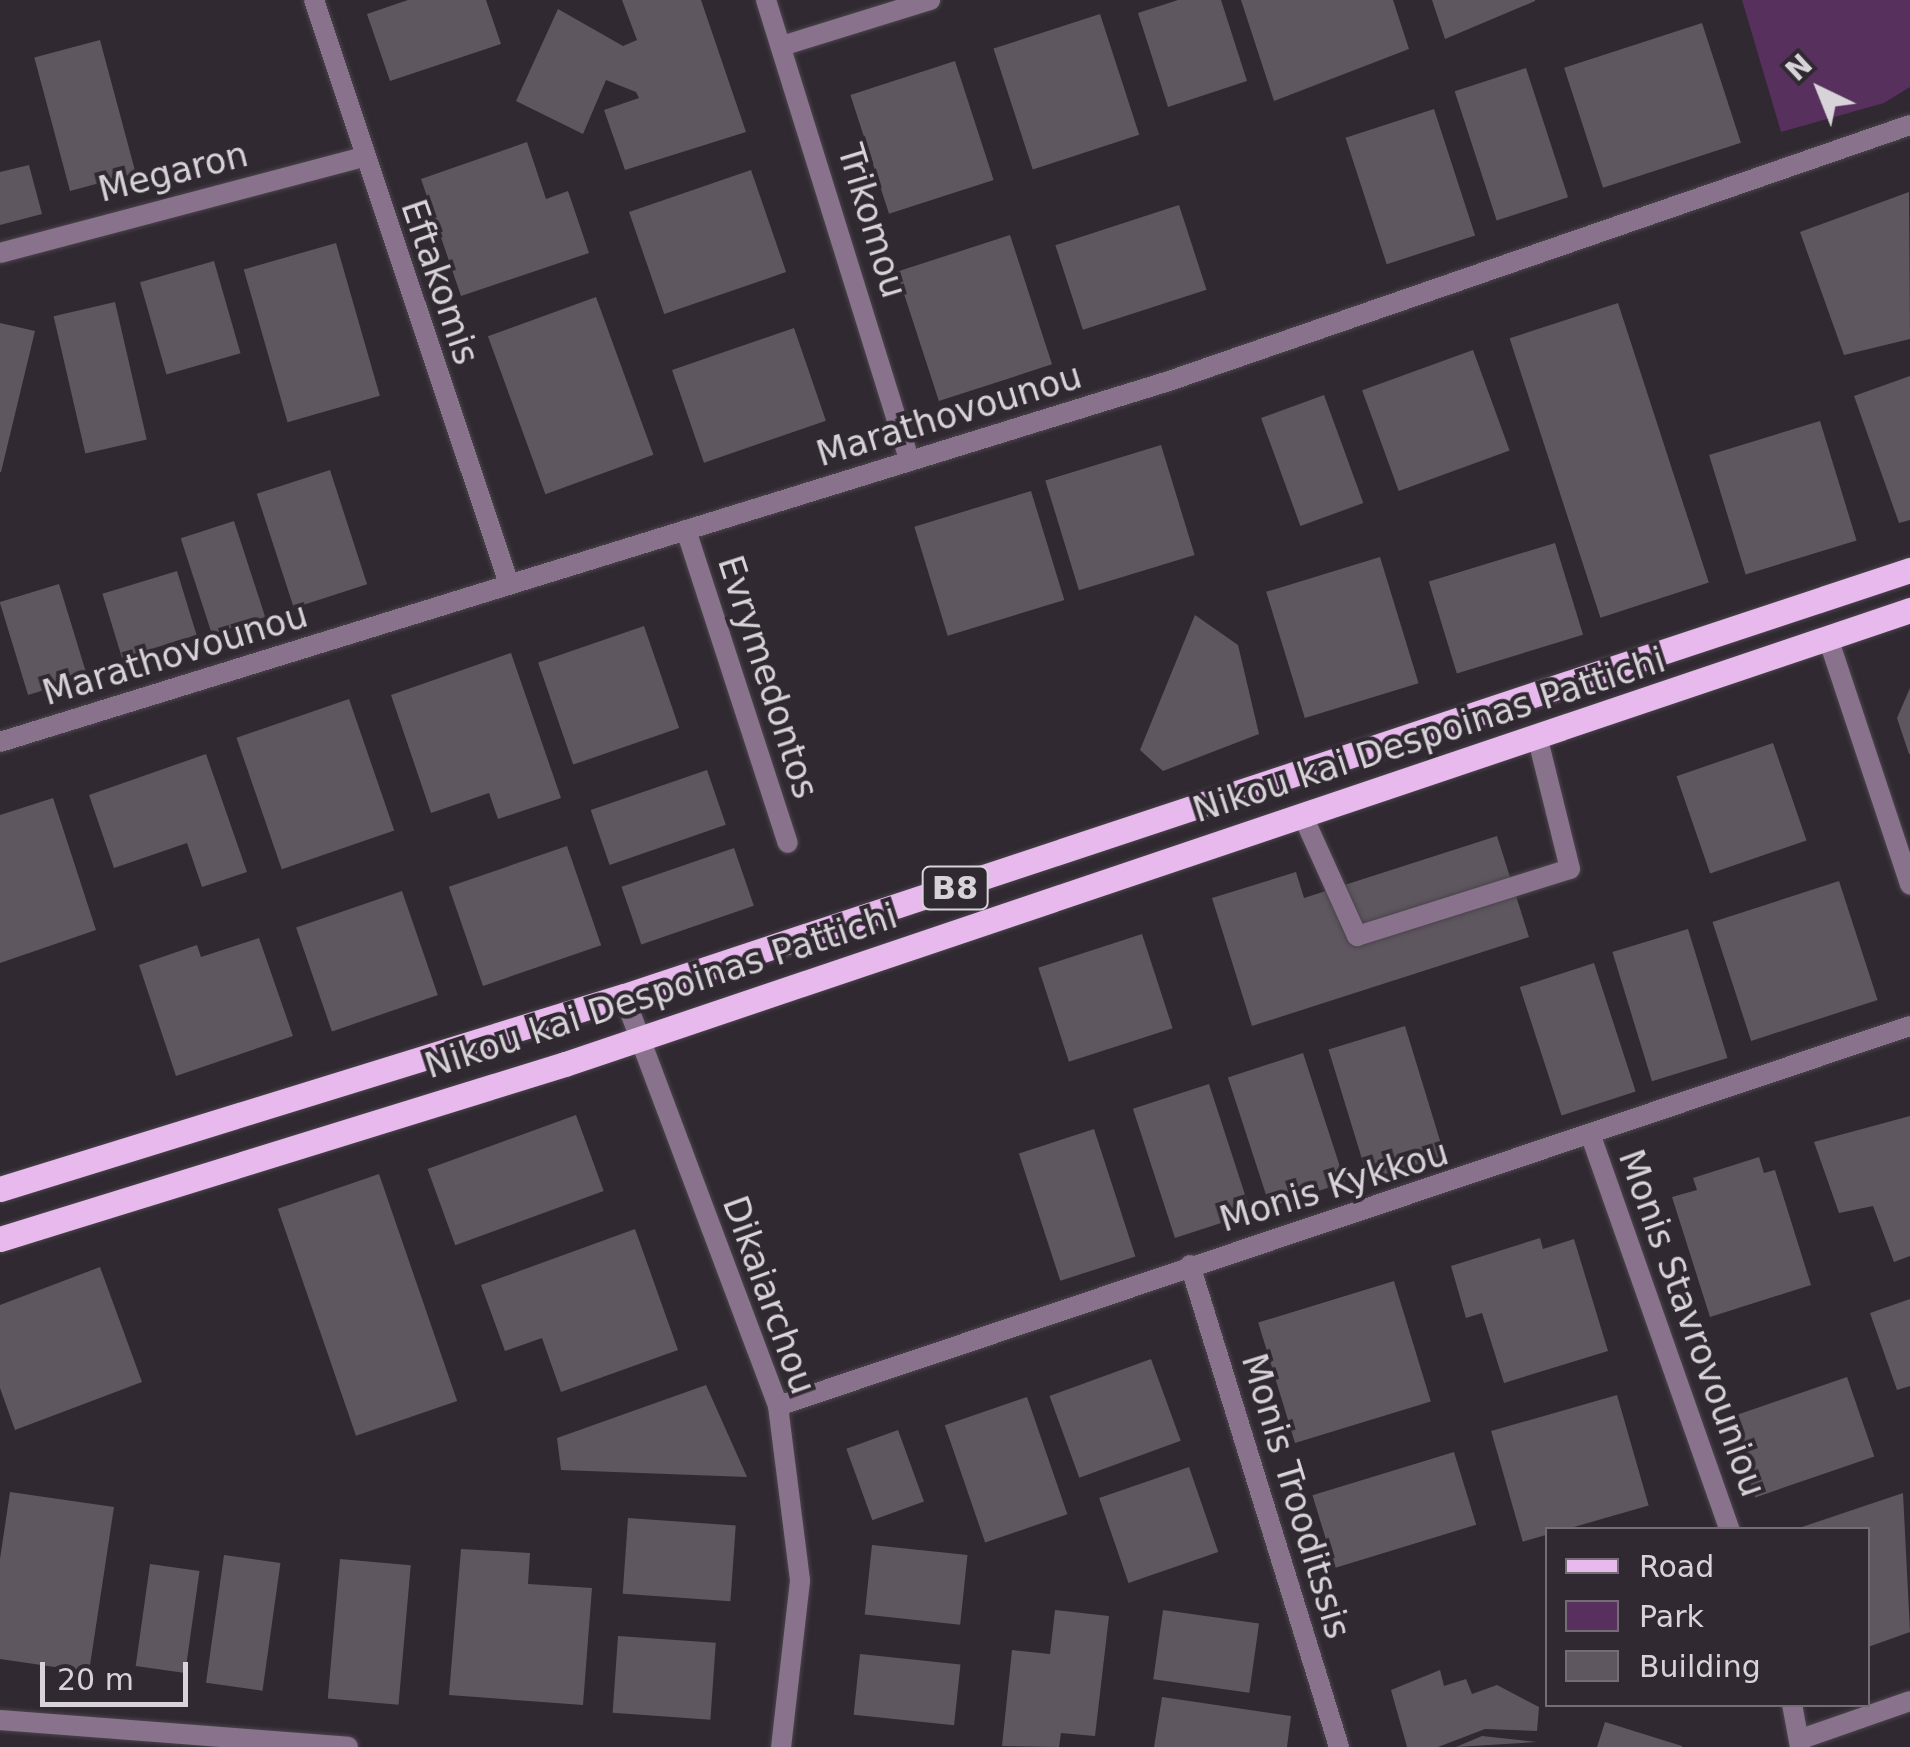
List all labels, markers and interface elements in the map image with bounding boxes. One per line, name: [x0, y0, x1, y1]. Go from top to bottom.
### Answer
north arrow: [1770, 40, 1870, 140]
text: N: [1779, 48, 1819, 88]
street label: Megaron: [94, 133, 252, 211]
street label: Trikomou: [829, 139, 915, 303]
street label: Eftakomis: [392, 194, 488, 370]
street label: Marathovounou: [811, 355, 1087, 475]
street label: Evrymedontos: [709, 550, 827, 804]
street label: Marathovounou: [37, 594, 313, 714]
street label: Nikou kai Despoinas Pattichi: [1188, 639, 1670, 831]
road number: B8: [920, 861, 990, 915]
street label: Nikou kai Despoinas Pattichi: [420, 895, 902, 1087]
street label: Monis Kykkou: [1215, 1131, 1453, 1241]
street label: Monis Stavrovouniou: [1610, 1144, 1774, 1502]
street label: Dikaiarchou: [714, 1190, 824, 1400]
street label: Monis Trooditssis: [1233, 1348, 1359, 1644]
legend: [1545, 1527, 1870, 1707]
text: Road: [1639, 1549, 1714, 1584]
text: Park: [1639, 1599, 1704, 1634]
scale bar: [45, 1642, 192, 1704]
text: Building: [1639, 1649, 1761, 1684]
text: 20 m: [57, 1662, 134, 1697]

